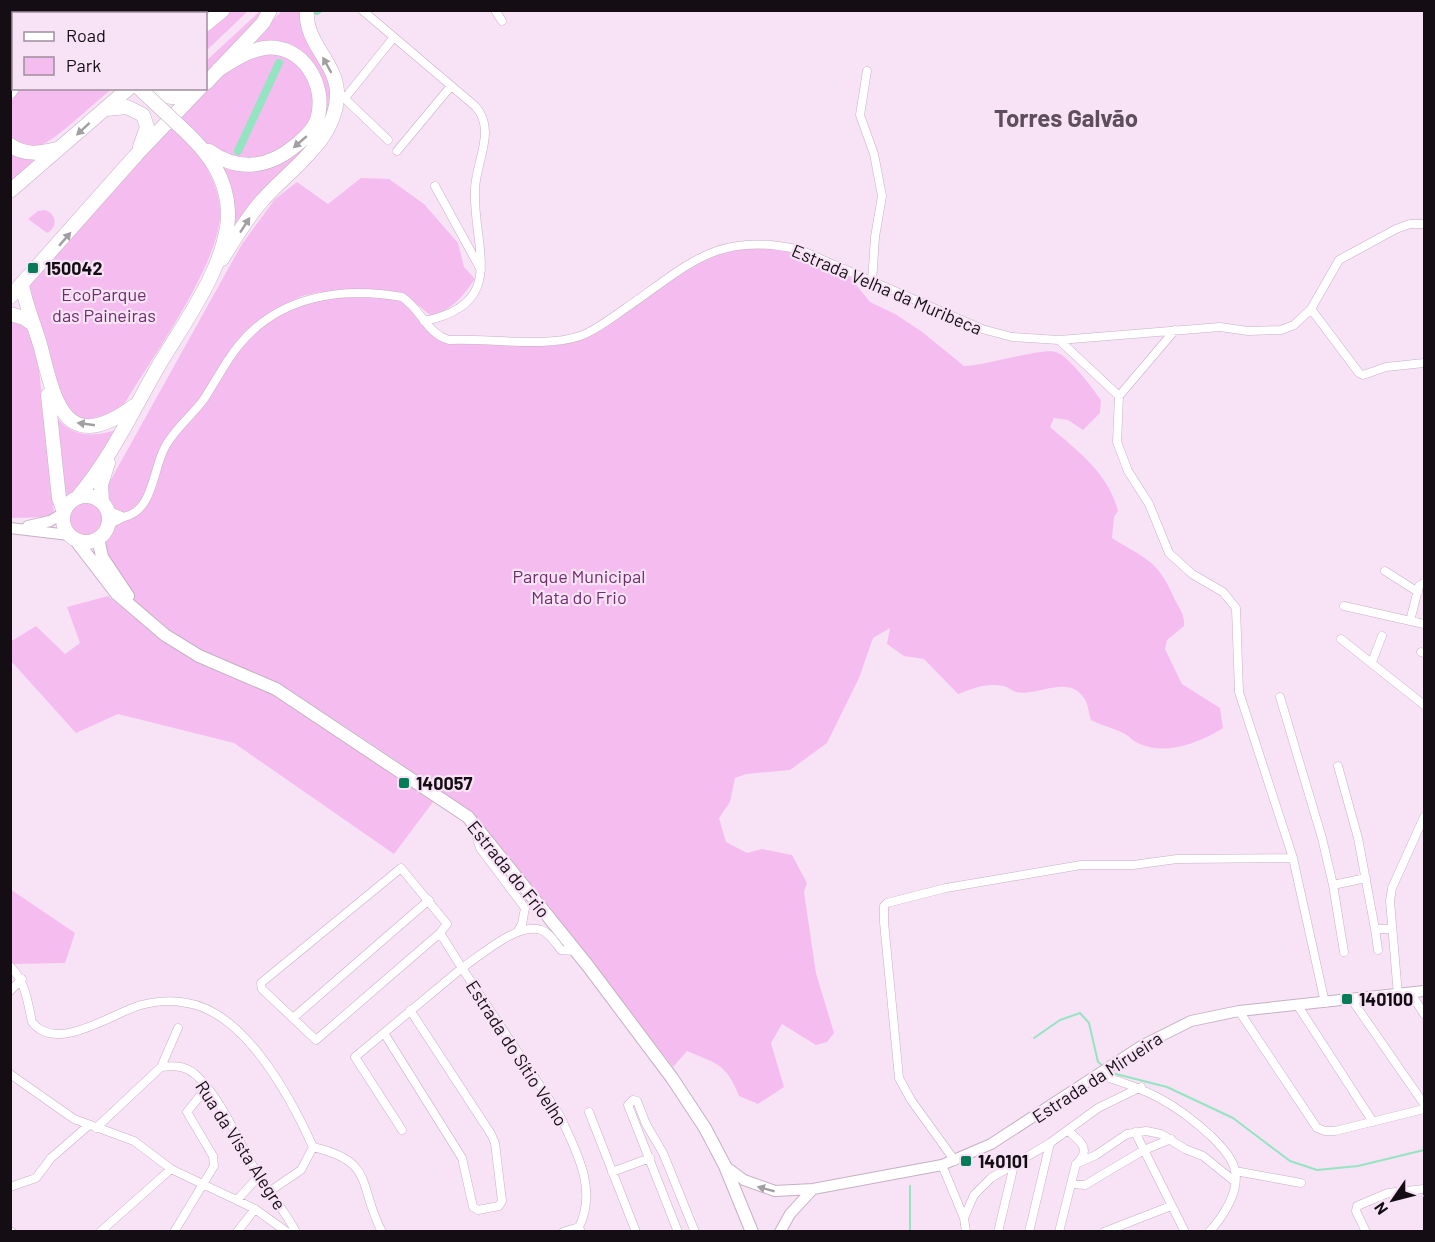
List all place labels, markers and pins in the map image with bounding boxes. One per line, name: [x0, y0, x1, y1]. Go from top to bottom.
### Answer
place label: 150042: [45, 257, 103, 279]
marker: 150042: [26, 261, 40, 275]
place label: 140057: [416, 772, 472, 794]
marker: 140057: [397, 776, 411, 790]
place label: 140100: [1359, 988, 1413, 1010]
marker: 140100: [1340, 992, 1354, 1006]
place label: 140101: [978, 1150, 1028, 1172]
marker: 140101: [959, 1154, 973, 1168]

